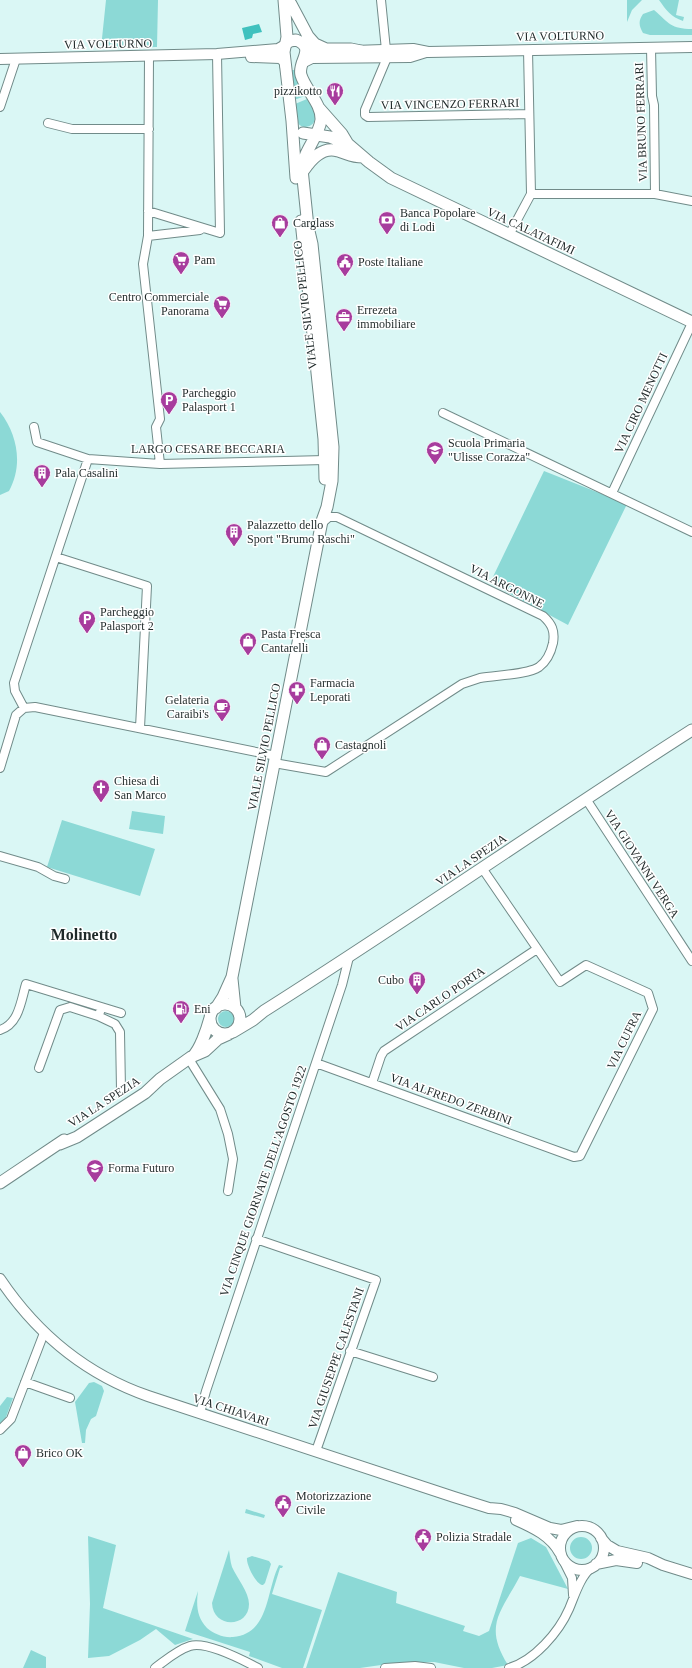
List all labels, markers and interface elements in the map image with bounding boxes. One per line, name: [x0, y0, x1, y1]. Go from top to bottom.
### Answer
street label: VIA VOLTURNO: [516, 28, 605, 44]
street label: VIA VOLTURNO: [64, 36, 153, 52]
street label: VIA BRUNO FERRARI: [632, 62, 650, 182]
restaurant icon: pizzikotto: [325, 81, 345, 106]
place label: pizzikotto: [274, 84, 322, 98]
street label: VIA VINCENZO FERRARI: [381, 96, 519, 112]
street label: VIA CALATAFIMI: [485, 205, 577, 257]
place label: Banca Popolare di Lodi: [400, 206, 476, 234]
bank icon: Banca Popolare di Lodi: [377, 210, 397, 235]
shop icon: Carglass: [270, 213, 290, 238]
place label: Carglass: [293, 216, 334, 230]
street label: VIALE SILVIO PELLICO: [290, 240, 320, 370]
supermarket icon: Pam: [171, 250, 191, 275]
public building icon: Poste Italiane: [335, 252, 355, 277]
place label: Pam: [194, 253, 216, 267]
place label: Poste Italiane: [358, 255, 423, 269]
place label: Centro Commerciale Panorama: [109, 290, 210, 318]
supermarket icon: Centro Commerciale Panorama: [212, 294, 232, 319]
place label: Errezeta immobiliare: [357, 303, 416, 331]
office icon: Errezeta immobiliare: [334, 307, 354, 332]
street label: VIA CIRO MENOTTI: [612, 350, 670, 456]
place label: Parcheggio Palasport 1: [182, 386, 236, 414]
parking icon: Parcheggio Palasport 1: [159, 390, 179, 415]
place label: Scuola Primaria "Ulisse Corazza": [448, 436, 530, 464]
school or university icon: Scuola Primaria "Ulisse Corazza": [425, 440, 445, 465]
street label: LARGO CESARE BECCARIA: [131, 442, 285, 456]
building icon: Pala Casalini: [32, 463, 52, 488]
place label: Pala Casalini: [55, 466, 119, 480]
place label: Palazzetto dello Sport "Brumo Raschi": [247, 518, 355, 546]
building icon: Palazzetto dello Sport "Brumo Raschi": [224, 522, 244, 547]
street label: VIA ARGONNE: [467, 561, 547, 611]
place label: Parcheggio Palasport 2: [100, 605, 154, 633]
parking icon: Parcheggio Palasport 2: [77, 609, 97, 634]
place label: Pasta Fresca Cantarelli: [261, 627, 321, 655]
shop icon: Pasta Fresca Cantarelli: [238, 631, 258, 656]
place label: Farmacia Leporati: [310, 676, 355, 704]
pharmacy icon: Farmacia Leporati: [287, 680, 307, 705]
street label: VIALE SILVIO PELLICO: [245, 682, 283, 812]
place label: Gelateria Caraibi's: [165, 693, 210, 721]
cafe icon: Gelateria Caraibi's: [212, 697, 232, 722]
shop icon: Castagnoli: [312, 735, 332, 760]
place label: Castagnoli: [335, 738, 387, 752]
place label: Chiesa di San Marco: [114, 774, 166, 802]
church icon: Chiesa di San Marco: [91, 778, 111, 803]
street label: VIA GIOVANNI VERGA: [602, 807, 682, 921]
street label: VIA LA SPEZIA: [433, 831, 509, 889]
district label: Molinetto: [51, 926, 117, 943]
street label: VIA CARLO PORTA: [393, 964, 488, 1034]
building icon: Cubo: [407, 970, 427, 995]
place label: Cubo: [378, 973, 404, 987]
fuel station icon: Eni: [171, 999, 191, 1024]
place label: Eni: [194, 1002, 211, 1016]
street label: VIA CUFRA: [604, 1008, 644, 1072]
street label: VIA CINQUE GIORNATE DELL'AGOSTO 1922: [217, 1064, 309, 1298]
street label: VIA ALFREDO ZERBINI: [388, 1070, 514, 1128]
street label: VIA LA SPEZIA: [66, 1073, 143, 1130]
school or university icon: Forma Futuro: [85, 1158, 105, 1183]
place label: Forma Futuro: [108, 1161, 174, 1175]
street label: VIA GIUSEPPE CALESTANI: [305, 1286, 367, 1430]
street label: VIA CHIAVARI: [191, 1391, 271, 1429]
shop icon: Brico OK: [13, 1443, 33, 1468]
place label: Brico OK: [36, 1446, 83, 1460]
place label: Motorizzazione Civile: [296, 1489, 371, 1517]
public building icon: Motorizzazione Civile: [273, 1493, 293, 1518]
public building icon: Polizia Stradale: [413, 1527, 433, 1552]
place label: Polizia Stradale: [436, 1530, 512, 1544]

